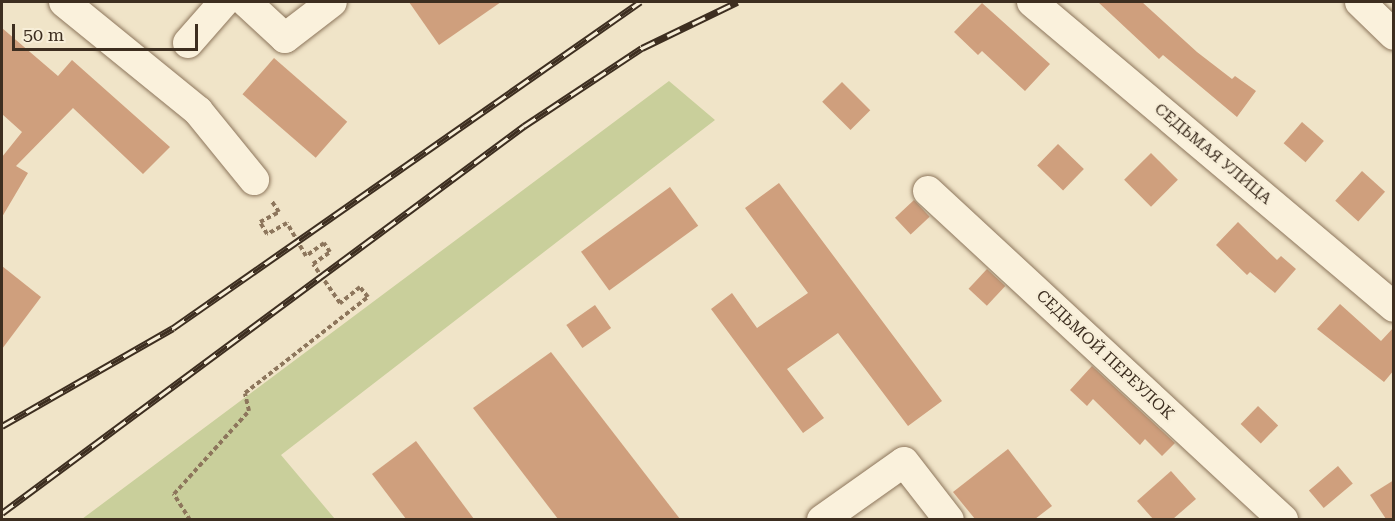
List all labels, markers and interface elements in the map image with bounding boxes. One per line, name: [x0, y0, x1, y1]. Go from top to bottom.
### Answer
scale bar: [15, 12, 201, 50]
text: 50 m: [23, 24, 64, 45]
street label: СЕДЬМАЯ УЛИЦА: [1151, 99, 1275, 209]
street label: СЕДЬМОЙ ПЕРЕУЛОК: [1032, 286, 1178, 424]

